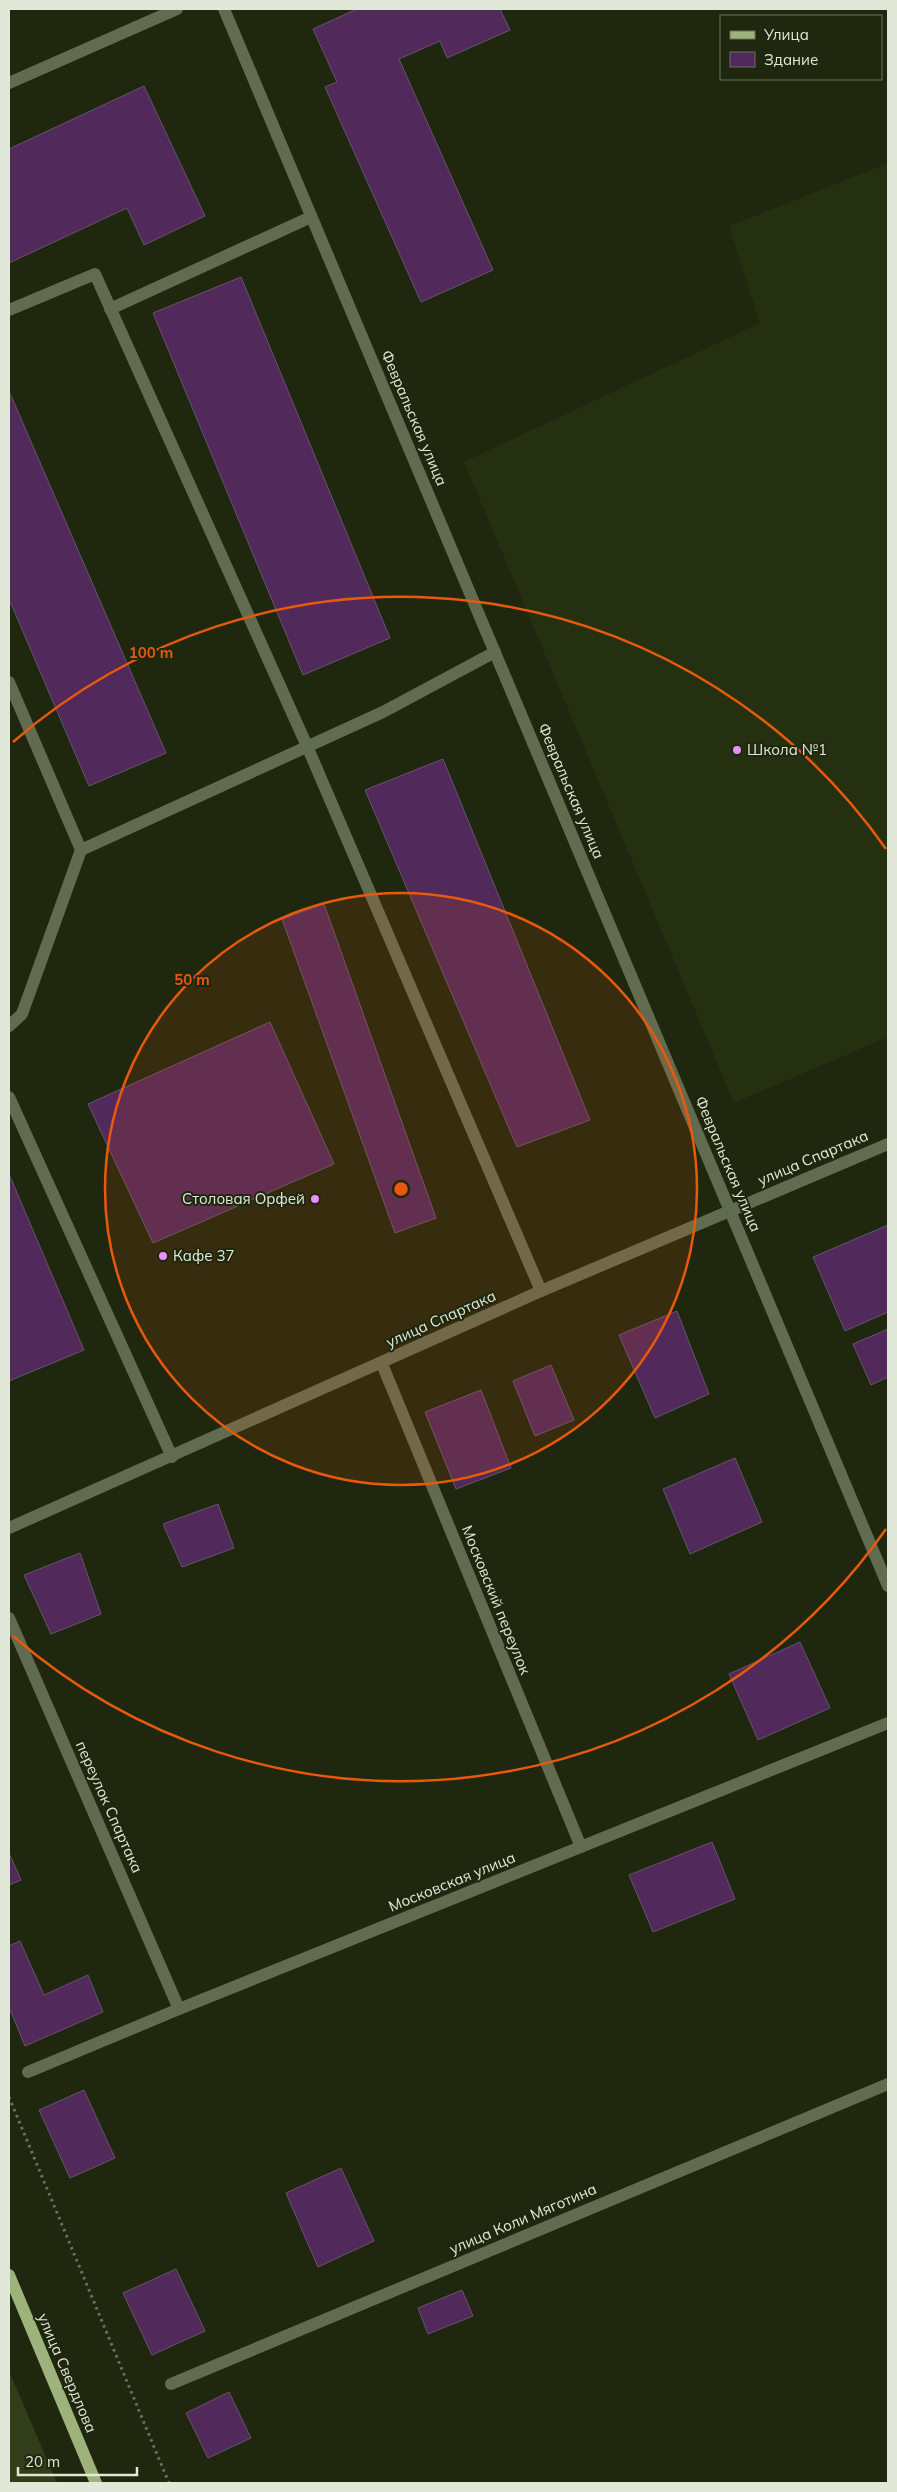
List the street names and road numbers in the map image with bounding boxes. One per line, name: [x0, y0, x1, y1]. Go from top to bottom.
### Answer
street label: Февральская улица: [377, 347, 452, 489]
street label: Февральская улица: [534, 720, 609, 862]
street label: Февральская улица: [691, 1093, 766, 1235]
street label: улица Спартака: [755, 1126, 871, 1189]
street label: улица Спартака: [383, 1286, 499, 1351]
street label: Московский переулок: [458, 1522, 536, 1678]
street label: переулок Спартака: [72, 1738, 147, 1876]
street label: Московская улица: [386, 1847, 518, 1916]
street label: улица Коли Мяготина: [446, 2179, 599, 2258]
street label: улица Свердлова: [34, 2310, 101, 2435]

